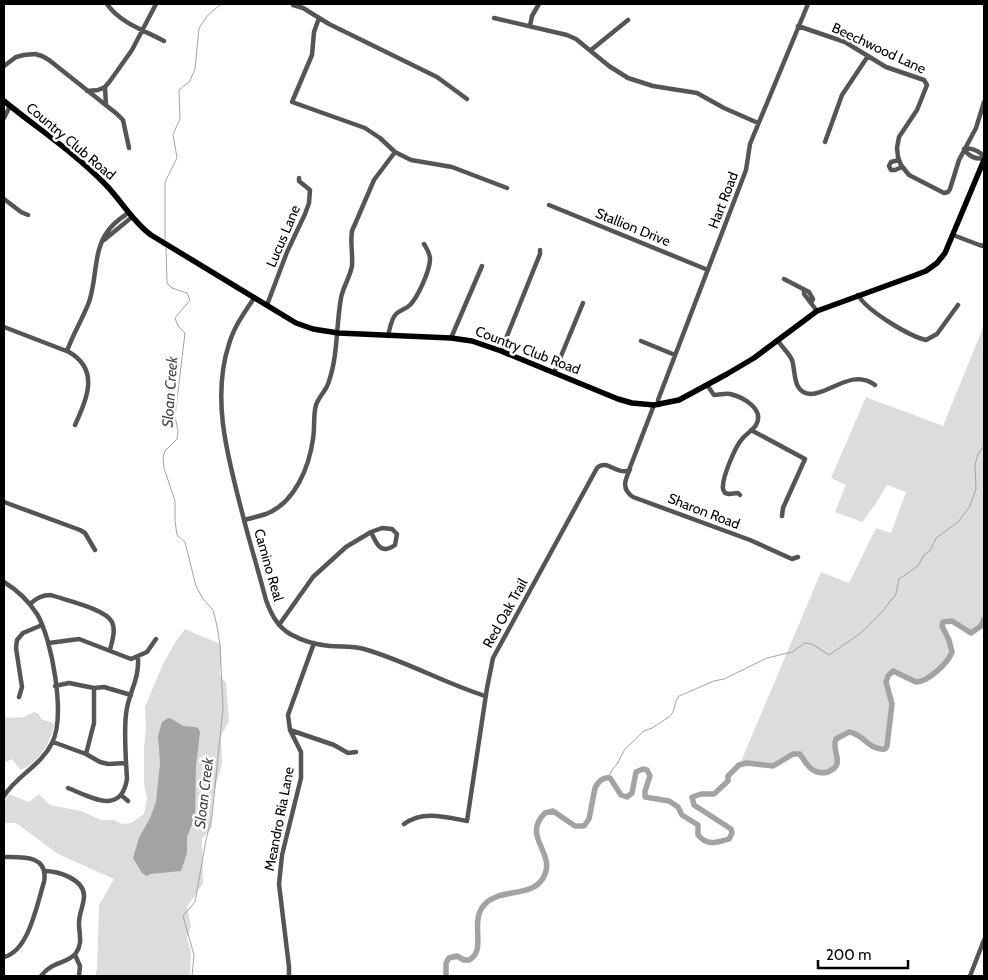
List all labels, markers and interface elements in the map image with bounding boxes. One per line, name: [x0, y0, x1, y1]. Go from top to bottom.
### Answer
street label: Beechwood Lane: [829, 18, 929, 78]
street label: Country Club Road: [23, 98, 119, 184]
street label: Hart Road: [704, 169, 742, 231]
street label: Lucus Lane: [262, 202, 304, 270]
street label: Stallion Drive: [593, 204, 673, 250]
street label: Country Club Road: [473, 322, 583, 378]
water label: Sloan Creek: [159, 355, 181, 428]
street label: Sharon Road: [665, 489, 743, 533]
street label: Camino Real: [250, 527, 288, 604]
street label: Red Oak Trail: [479, 575, 532, 651]
water label: Sloan Creek: [191, 756, 217, 829]
street label: Meandro Ria Lane: [260, 765, 298, 873]
scale bar: [818, 938, 908, 970]
text: 200 m: [826, 946, 871, 964]

